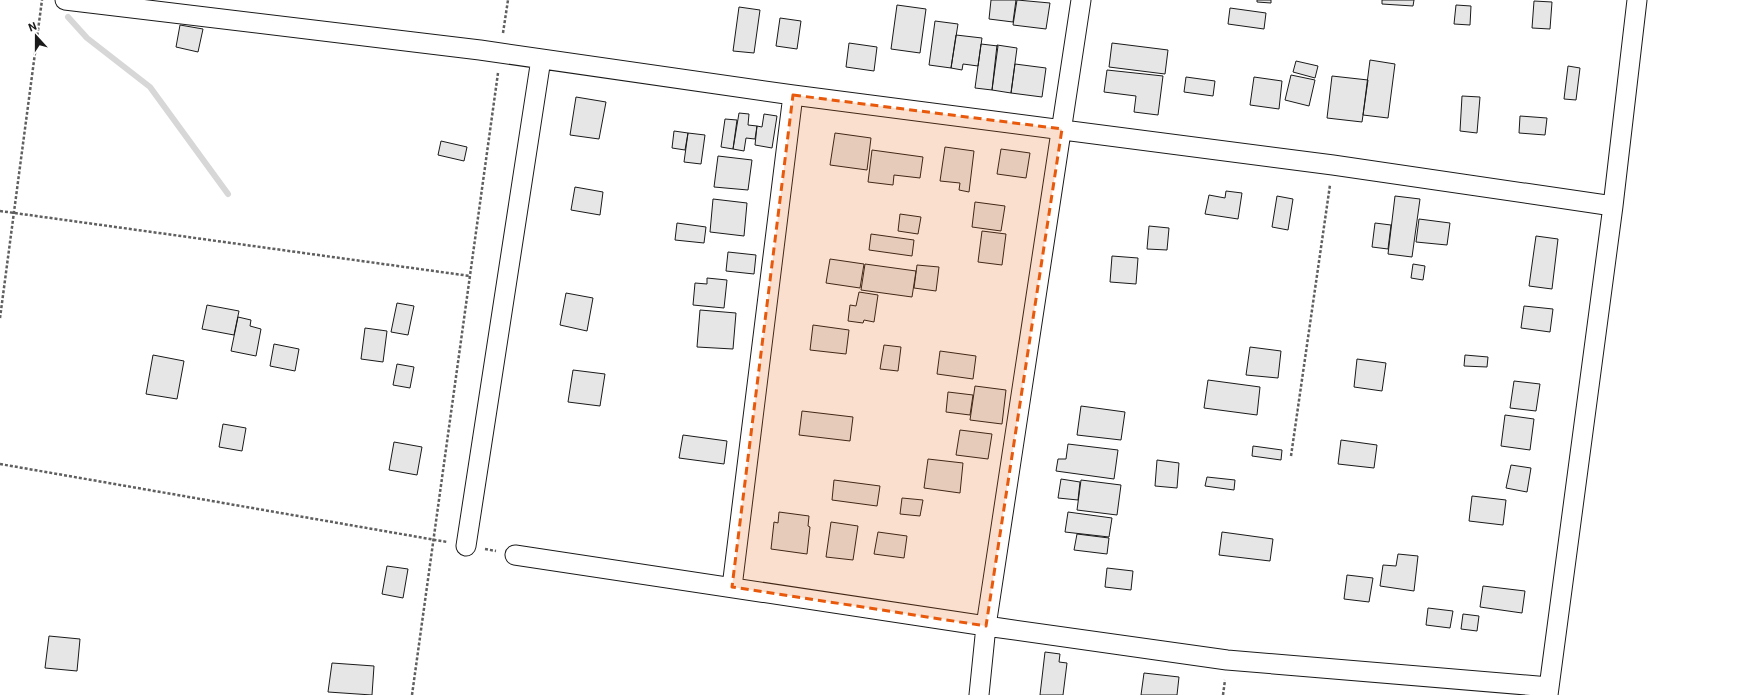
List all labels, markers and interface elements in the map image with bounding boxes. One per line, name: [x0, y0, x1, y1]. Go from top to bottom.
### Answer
north arrow: [16, 16, 56, 56]
text: N: [27, 20, 39, 35]

